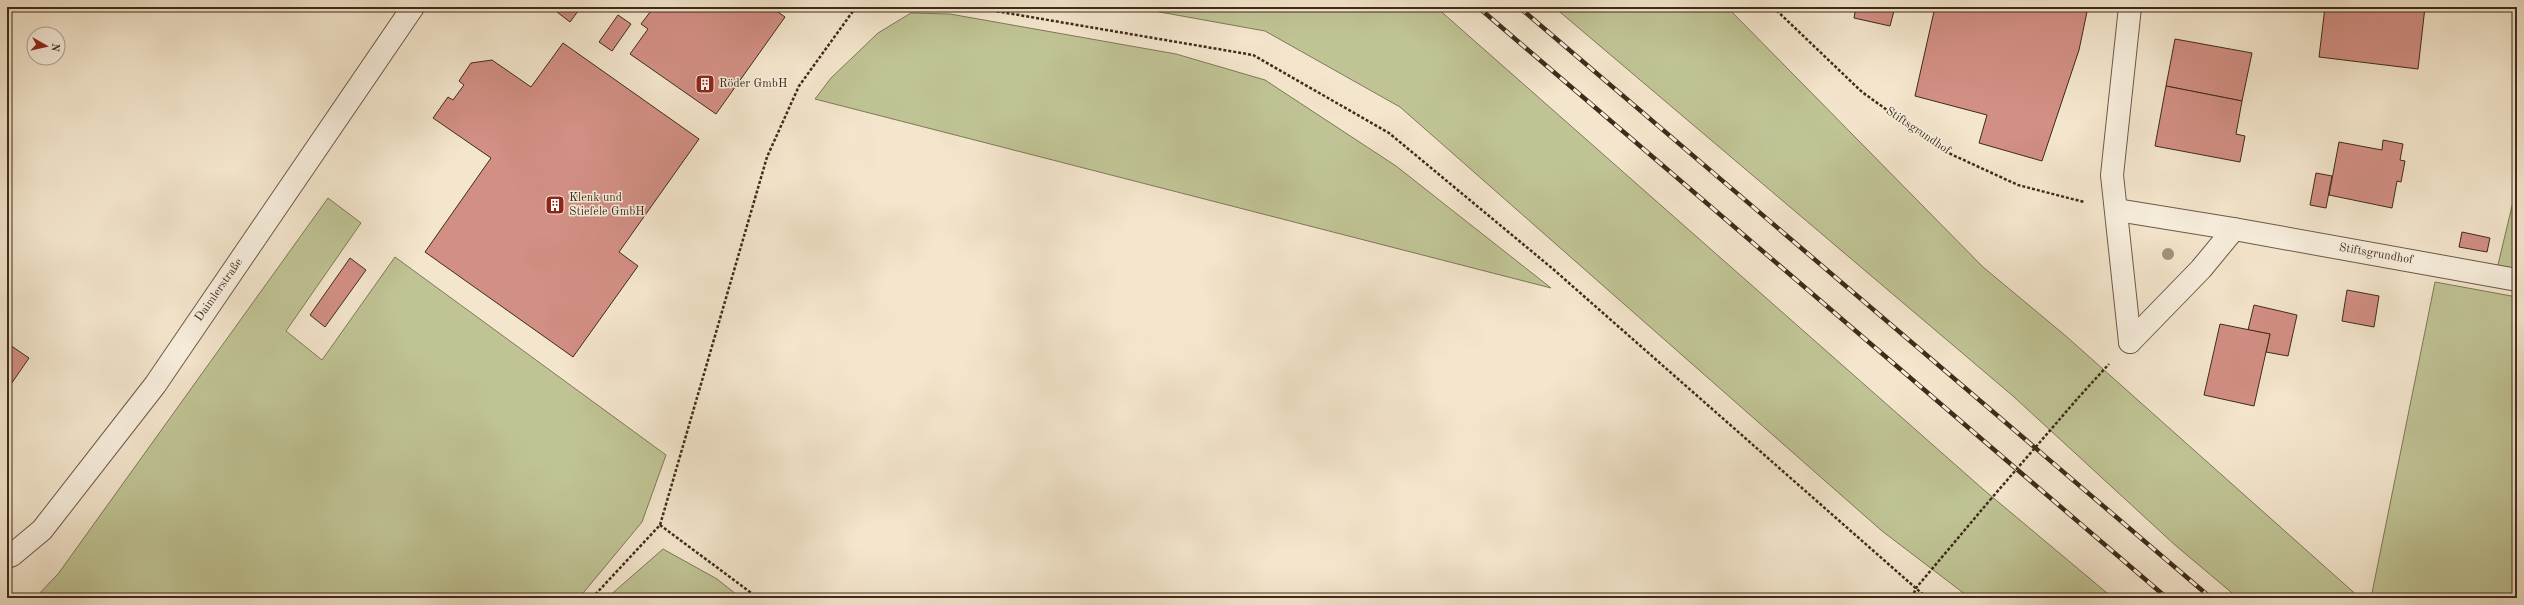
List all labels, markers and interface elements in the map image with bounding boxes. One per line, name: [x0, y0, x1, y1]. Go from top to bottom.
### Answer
north arrow: [26, 26, 66, 66]
text: N: [48, 42, 60, 53]
building icon: Röder GmbH: [694, 73, 716, 95]
place label: Röder GmbH: [719, 78, 787, 90]
street label: Stiftsgrundhof: [1883, 105, 1953, 158]
place label: Klenk und Stiefele GmbH: [569, 192, 645, 218]
building icon: Klenk und Stiefele GmbH: [544, 194, 566, 216]
street label: Stiftsgrundhof: [2338, 242, 2415, 267]
street label: Daimlerstraße: [193, 256, 245, 324]

